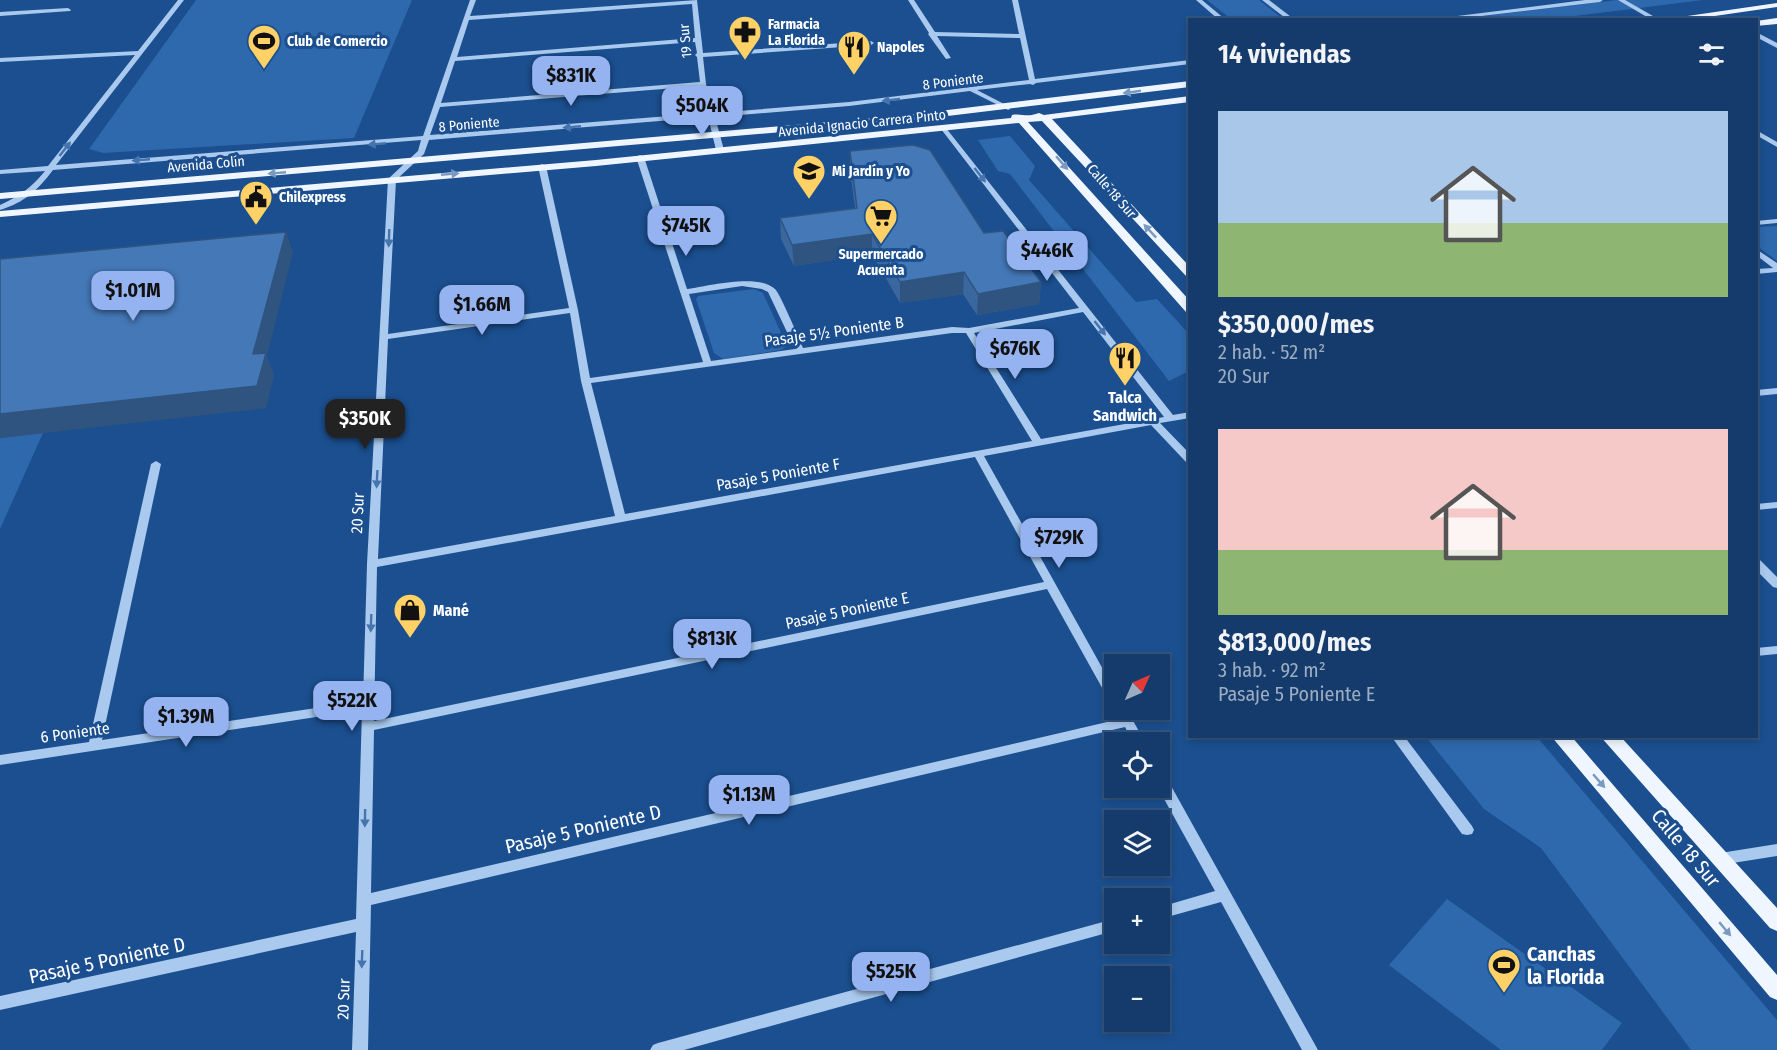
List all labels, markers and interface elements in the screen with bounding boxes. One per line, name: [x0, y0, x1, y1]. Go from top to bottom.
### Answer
pharmacy icon: Farmacia La Florida: [727, 14, 763, 61]
place label: Farmacia La Florida: [768, 16, 825, 49]
sports icon: Club de Comercio: [246, 23, 282, 70]
street label: 19 Sur: [676, 23, 695, 59]
restaurant icon: Napoles: [836, 29, 872, 76]
place label: Club de Comercio: [287, 33, 388, 50]
icon: filters: [1695, 38, 1728, 71]
place label: Napoles: [877, 39, 924, 56]
text: 14 viviendas: [1218, 39, 1351, 70]
pin: $831K: [529, 56, 613, 107]
text: $831K: [546, 63, 596, 87]
street label: 8 Poniente: [922, 69, 984, 94]
pin: $504K: [660, 86, 744, 137]
one-way arrow: [1122, 87, 1141, 96]
text: $504K: [676, 93, 728, 117]
one-way arrow: [882, 95, 901, 105]
street label: Avenida Ignacio Carrera Pinto: [777, 106, 947, 141]
street label: 8 Poniente: [438, 113, 500, 136]
one-way arrow: [562, 122, 581, 132]
one-way arrow: [368, 139, 387, 148]
one-way arrow: [59, 141, 72, 157]
icon: home: [1419, 150, 1527, 258]
street label: Avenida Colín: [167, 153, 246, 176]
school or university icon: Mi Jardín y Yo: [791, 153, 827, 200]
one-way arrow: [131, 155, 150, 165]
one-way arrow: [1055, 155, 1068, 170]
street label: Calle 18 Sur: [1084, 161, 1140, 222]
place label: Mi Jardín y Yo: [832, 163, 910, 180]
one-way arrow: [974, 167, 986, 182]
one-way arrow: [268, 168, 287, 178]
one-way arrow: [441, 169, 460, 179]
public building icon: Chilexpress: [238, 179, 274, 226]
place label: Chilexpress: [279, 189, 346, 206]
supermarket icon: Supermercado Acuenta: [863, 198, 899, 245]
pin: $745K: [644, 206, 728, 257]
text: $745K: [661, 213, 711, 237]
one-way arrow: [1143, 224, 1157, 239]
one-way arrow: [385, 228, 394, 247]
pin: $446K: [1005, 231, 1089, 282]
text: $446K: [1021, 238, 1073, 262]
place label: Supermercado Acuenta: [839, 246, 924, 279]
pin: $1.01M: [84, 271, 182, 322]
text: $1.01M: [105, 278, 161, 302]
pin: $1.66M: [433, 285, 531, 336]
text: $1.66M: [453, 292, 511, 316]
text: $350,000/mes: [1218, 309, 1374, 340]
street label: Pasaje 5½ Poniente B: [763, 312, 905, 351]
one-way arrow: [1094, 321, 1106, 336]
pin: $676K: [973, 329, 1057, 380]
text: $676K: [990, 336, 1040, 360]
restaurant icon: Talca Sandwich: [1107, 340, 1143, 387]
text: 2 hab. · 52 m²: [1218, 340, 1325, 364]
text: 20 Sur: [1218, 364, 1269, 388]
place label: Talca Sandwich: [1093, 388, 1157, 425]
pin: $350K: [323, 399, 407, 450]
text: $350K: [339, 406, 391, 430]
street label: Pasaje 5 Poniente F: [715, 454, 841, 495]
icon: home: [1419, 468, 1527, 576]
one-way arrow: [373, 470, 382, 489]
street label: 20 Sur: [347, 492, 368, 534]
pin: $729K: [1017, 518, 1101, 569]
text: $729K: [1034, 525, 1084, 549]
street label: Pasaje 5 Poniente E: [784, 588, 911, 633]
shop icon: Mané: [392, 592, 428, 639]
place label: Mané: [433, 601, 469, 620]
one-way arrow: [366, 613, 375, 632]
pin: $813K: [670, 619, 754, 670]
text: $813K: [687, 626, 737, 650]
text: $813,000/mes: [1218, 627, 1371, 658]
north arrow: [1104, 654, 1170, 720]
map controls: [1104, 654, 1170, 1032]
text: 3 hab. · 92 m²: [1218, 658, 1326, 682]
pin: $522K: [310, 681, 394, 732]
text: Pasaje 5 Poniente E: [1218, 682, 1375, 706]
text: $522K: [327, 688, 377, 712]
pin: $1.39M: [137, 697, 235, 748]
text: $1.39M: [158, 704, 214, 728]
street label: 6 Poniente: [39, 718, 111, 747]
button: locate: [1104, 732, 1170, 798]
one-way arrow: [1592, 773, 1605, 788]
pin: $1.13M: [700, 775, 798, 826]
text: $1.13M: [723, 782, 775, 806]
street label: Pasaje 5 Poniente D: [503, 799, 663, 859]
street label: Calle 18 Sur: [1646, 804, 1726, 892]
one-way arrow: [360, 808, 370, 827]
button: layers: [1104, 810, 1170, 876]
button: +: [1104, 888, 1170, 954]
one-way arrow: [1718, 921, 1731, 936]
street label: Pasaje 5 Poniente D: [27, 932, 187, 988]
place label: Canchas la Florida: [1527, 942, 1605, 989]
sports icon: Canchas la Florida: [1486, 947, 1522, 994]
one-way arrow: [357, 950, 367, 969]
pin: $525K: [849, 952, 933, 1003]
text: $525K: [866, 959, 916, 983]
button: −: [1104, 966, 1170, 1032]
street label: 20 Sur: [333, 978, 354, 1020]

